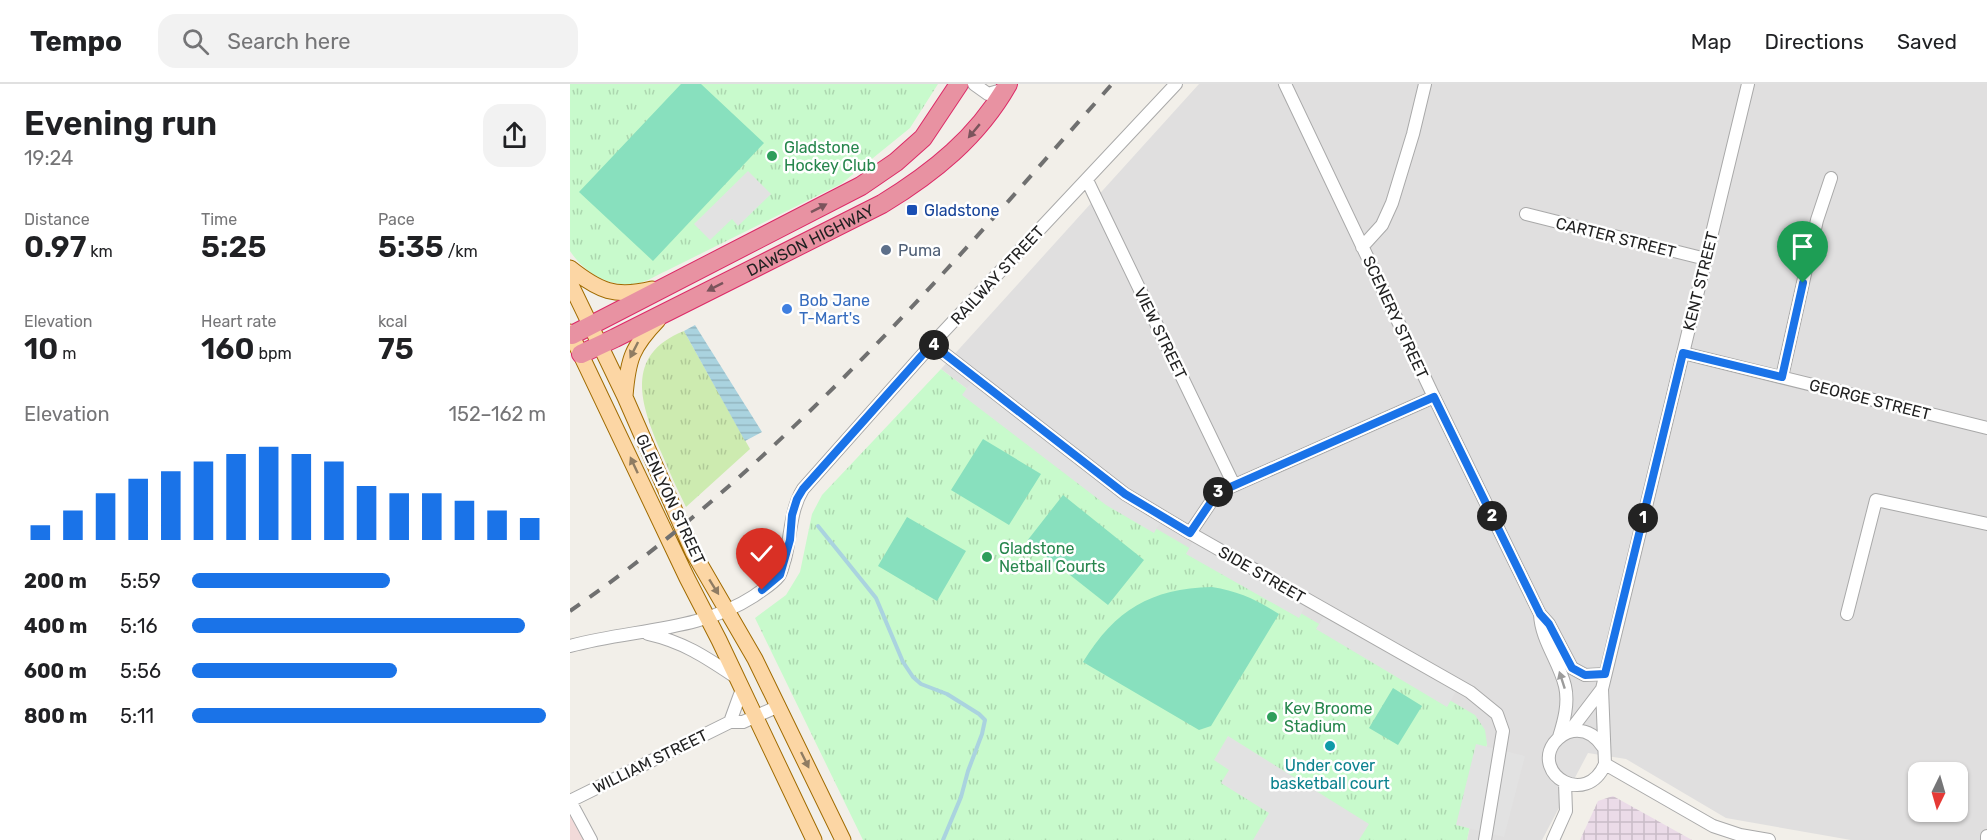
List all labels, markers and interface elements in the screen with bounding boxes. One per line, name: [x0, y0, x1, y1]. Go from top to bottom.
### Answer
search box: [158, 14, 578, 68]
text: Tempo: [30, 25, 122, 58]
icon: search: [179, 25, 212, 58]
text: Search here: [227, 28, 351, 55]
text: Map: [1691, 29, 1732, 54]
text: Directions: [1765, 29, 1864, 54]
text: Saved: [1897, 29, 1957, 54]
text: Evening run: [24, 104, 217, 143]
button: share: [483, 104, 546, 167]
one-way arrow: [967, 123, 980, 139]
place label: Gladstone Hockey Club: [784, 138, 876, 175]
text: 19:24: [24, 146, 74, 170]
marker: Gladstone Hockey Club: [765, 149, 779, 163]
street label: DAWSON HIGHWAY: [744, 201, 877, 280]
place label: Gladstone: [924, 201, 999, 220]
one-way arrow: [810, 203, 828, 213]
marker: Gladstone: [905, 203, 919, 217]
text: Distance: [24, 210, 90, 229]
text: Time: [201, 210, 237, 229]
text: Pace: [378, 210, 415, 229]
street label: CARTER STREET: [1554, 213, 1678, 262]
pin: [1777, 221, 1828, 283]
street label: RAILWAY STREET: [947, 222, 1048, 329]
text: 0.97: [24, 229, 86, 265]
text: 5:25: [201, 229, 266, 265]
text: 5:35: [378, 229, 444, 265]
street label: KENT STREET: [1679, 230, 1722, 333]
icon: arrive: [1786, 230, 1819, 263]
place label: Puma: [898, 241, 941, 260]
text: km: [86, 242, 113, 261]
text: /km: [444, 242, 478, 261]
marker: Puma: [879, 243, 893, 257]
street label: SCENERY STREET: [1359, 253, 1432, 382]
one-way arrow: [706, 282, 724, 292]
street label: VIEW STREET: [1130, 284, 1191, 382]
place label: Bob Jane T-Mart's: [799, 291, 870, 328]
marker: Bob Jane T-Mart's: [780, 302, 794, 316]
text: Elevation: [24, 312, 93, 331]
text: Heart rate: [201, 312, 276, 331]
text: kcal: [378, 312, 407, 331]
pin: 4: [919, 330, 949, 360]
text: 10: [24, 331, 58, 367]
text: 160: [201, 331, 255, 367]
text: 75: [378, 331, 414, 367]
text: 4: [929, 335, 939, 354]
one-way arrow: [630, 342, 639, 359]
text: m: [58, 344, 77, 363]
text: bpm: [255, 344, 292, 363]
street label: GEORGE STREET: [1807, 375, 1933, 424]
text: Elevation: [24, 402, 110, 426]
text: 152–162 m: [449, 402, 546, 426]
street label: GLENLYON STREET: [632, 431, 709, 568]
one-way arrow: [630, 457, 639, 474]
pin: 3: [1203, 477, 1233, 507]
text: 3: [1213, 482, 1223, 501]
pin: 2: [1477, 501, 1507, 531]
pin: 1: [1628, 503, 1658, 533]
text: 2: [1487, 506, 1497, 525]
text: 1: [1639, 508, 1647, 527]
pin: [736, 528, 787, 590]
icon: check: [745, 537, 778, 570]
place label: Gladstone Netball Courts: [999, 539, 1105, 576]
street label: SIDE STREET: [1215, 542, 1309, 607]
marker: Gladstone Netball Courts: [980, 550, 994, 564]
text: 200 m: [24, 569, 87, 593]
text: 5:59: [120, 569, 161, 593]
one-way arrow: [709, 579, 720, 596]
text: 400 m: [24, 614, 87, 638]
text: 5:16: [120, 614, 158, 638]
text: 600 m: [24, 659, 87, 683]
text: 5:56: [120, 659, 161, 683]
one-way arrow: [1557, 671, 1566, 689]
place label: Kev Broome Stadium: [1284, 699, 1372, 736]
text: 800 m: [24, 704, 87, 728]
text: 5:11: [120, 704, 154, 728]
marker: Kev Broome Stadium: [1265, 710, 1279, 724]
street label: WILLIAM STREET: [590, 725, 711, 797]
marker: Under cover basketball court: [1323, 739, 1337, 753]
one-way arrow: [800, 752, 810, 769]
place label: Under cover basketball court: [1270, 756, 1390, 793]
north arrow: [1908, 762, 1968, 822]
map controls: [1908, 762, 1968, 822]

